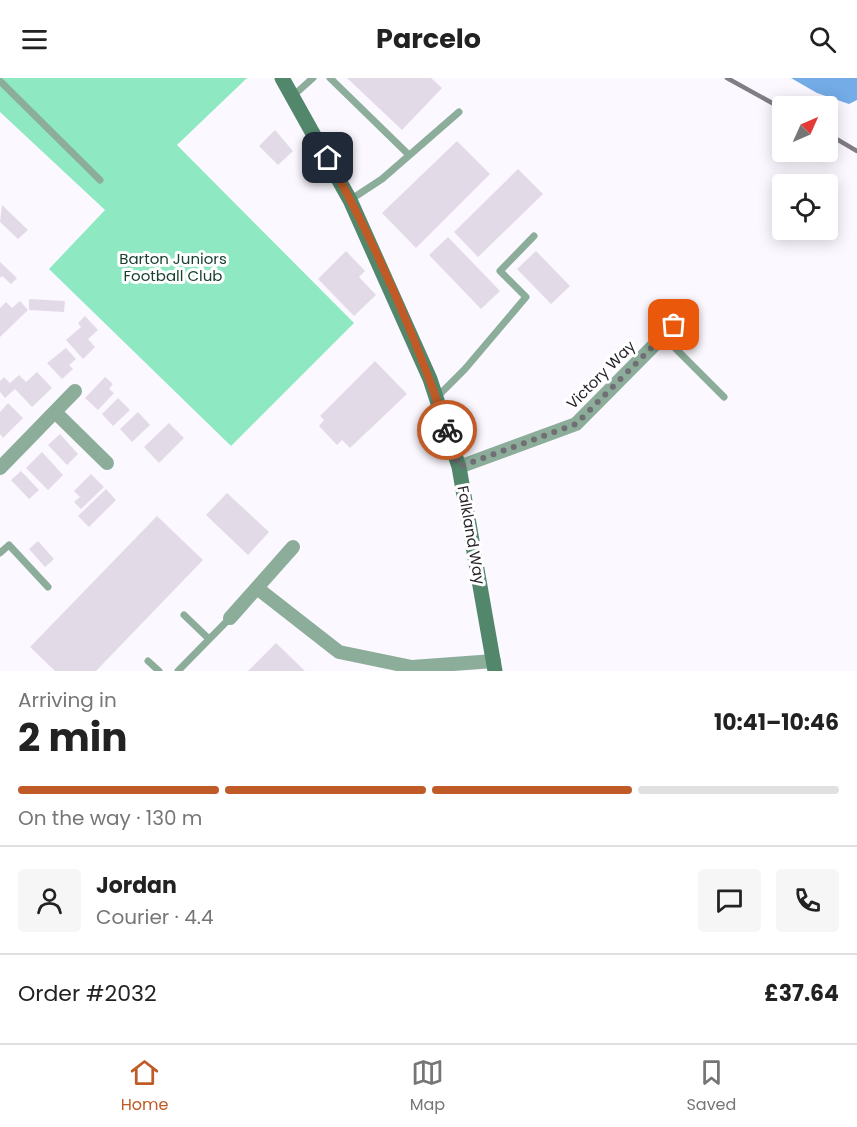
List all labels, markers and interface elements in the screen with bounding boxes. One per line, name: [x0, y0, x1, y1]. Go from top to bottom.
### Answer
text: Parcelo: [376, 20, 481, 57]
icon: menu: [18, 23, 51, 56]
icon: search: [806, 23, 839, 56]
north arrow: [772, 96, 838, 162]
map controls: [772, 96, 838, 240]
pin: [302, 132, 353, 183]
icon: home: [311, 141, 344, 174]
button: locate: [772, 174, 838, 240]
park label: Barton Juniors Football Club: [119, 248, 227, 286]
pin: [648, 299, 699, 350]
icon: bag: [657, 308, 690, 341]
street label: Victory Way: [562, 335, 640, 414]
courier: [417, 400, 477, 460]
icon: bike: [431, 414, 464, 447]
street label: Falkland Way: [452, 484, 491, 586]
text: Arriving in: [18, 686, 117, 714]
text: 10:41–10:46: [714, 707, 839, 738]
text: 2 min: [18, 710, 128, 765]
text: On the way · 130 m: [18, 804, 202, 832]
button: person: [18, 869, 81, 932]
button: chat: [698, 869, 761, 932]
button: phone: [776, 869, 839, 932]
text: Jordan: [96, 870, 177, 901]
text: Courier · 4.4: [96, 903, 214, 931]
text: Order #2032: [18, 978, 157, 1009]
text: £37.64: [764, 978, 839, 1009]
tab: Home: [121, 1056, 168, 1117]
tab: Map: [410, 1056, 445, 1117]
tab: Saved: [686, 1056, 736, 1117]

